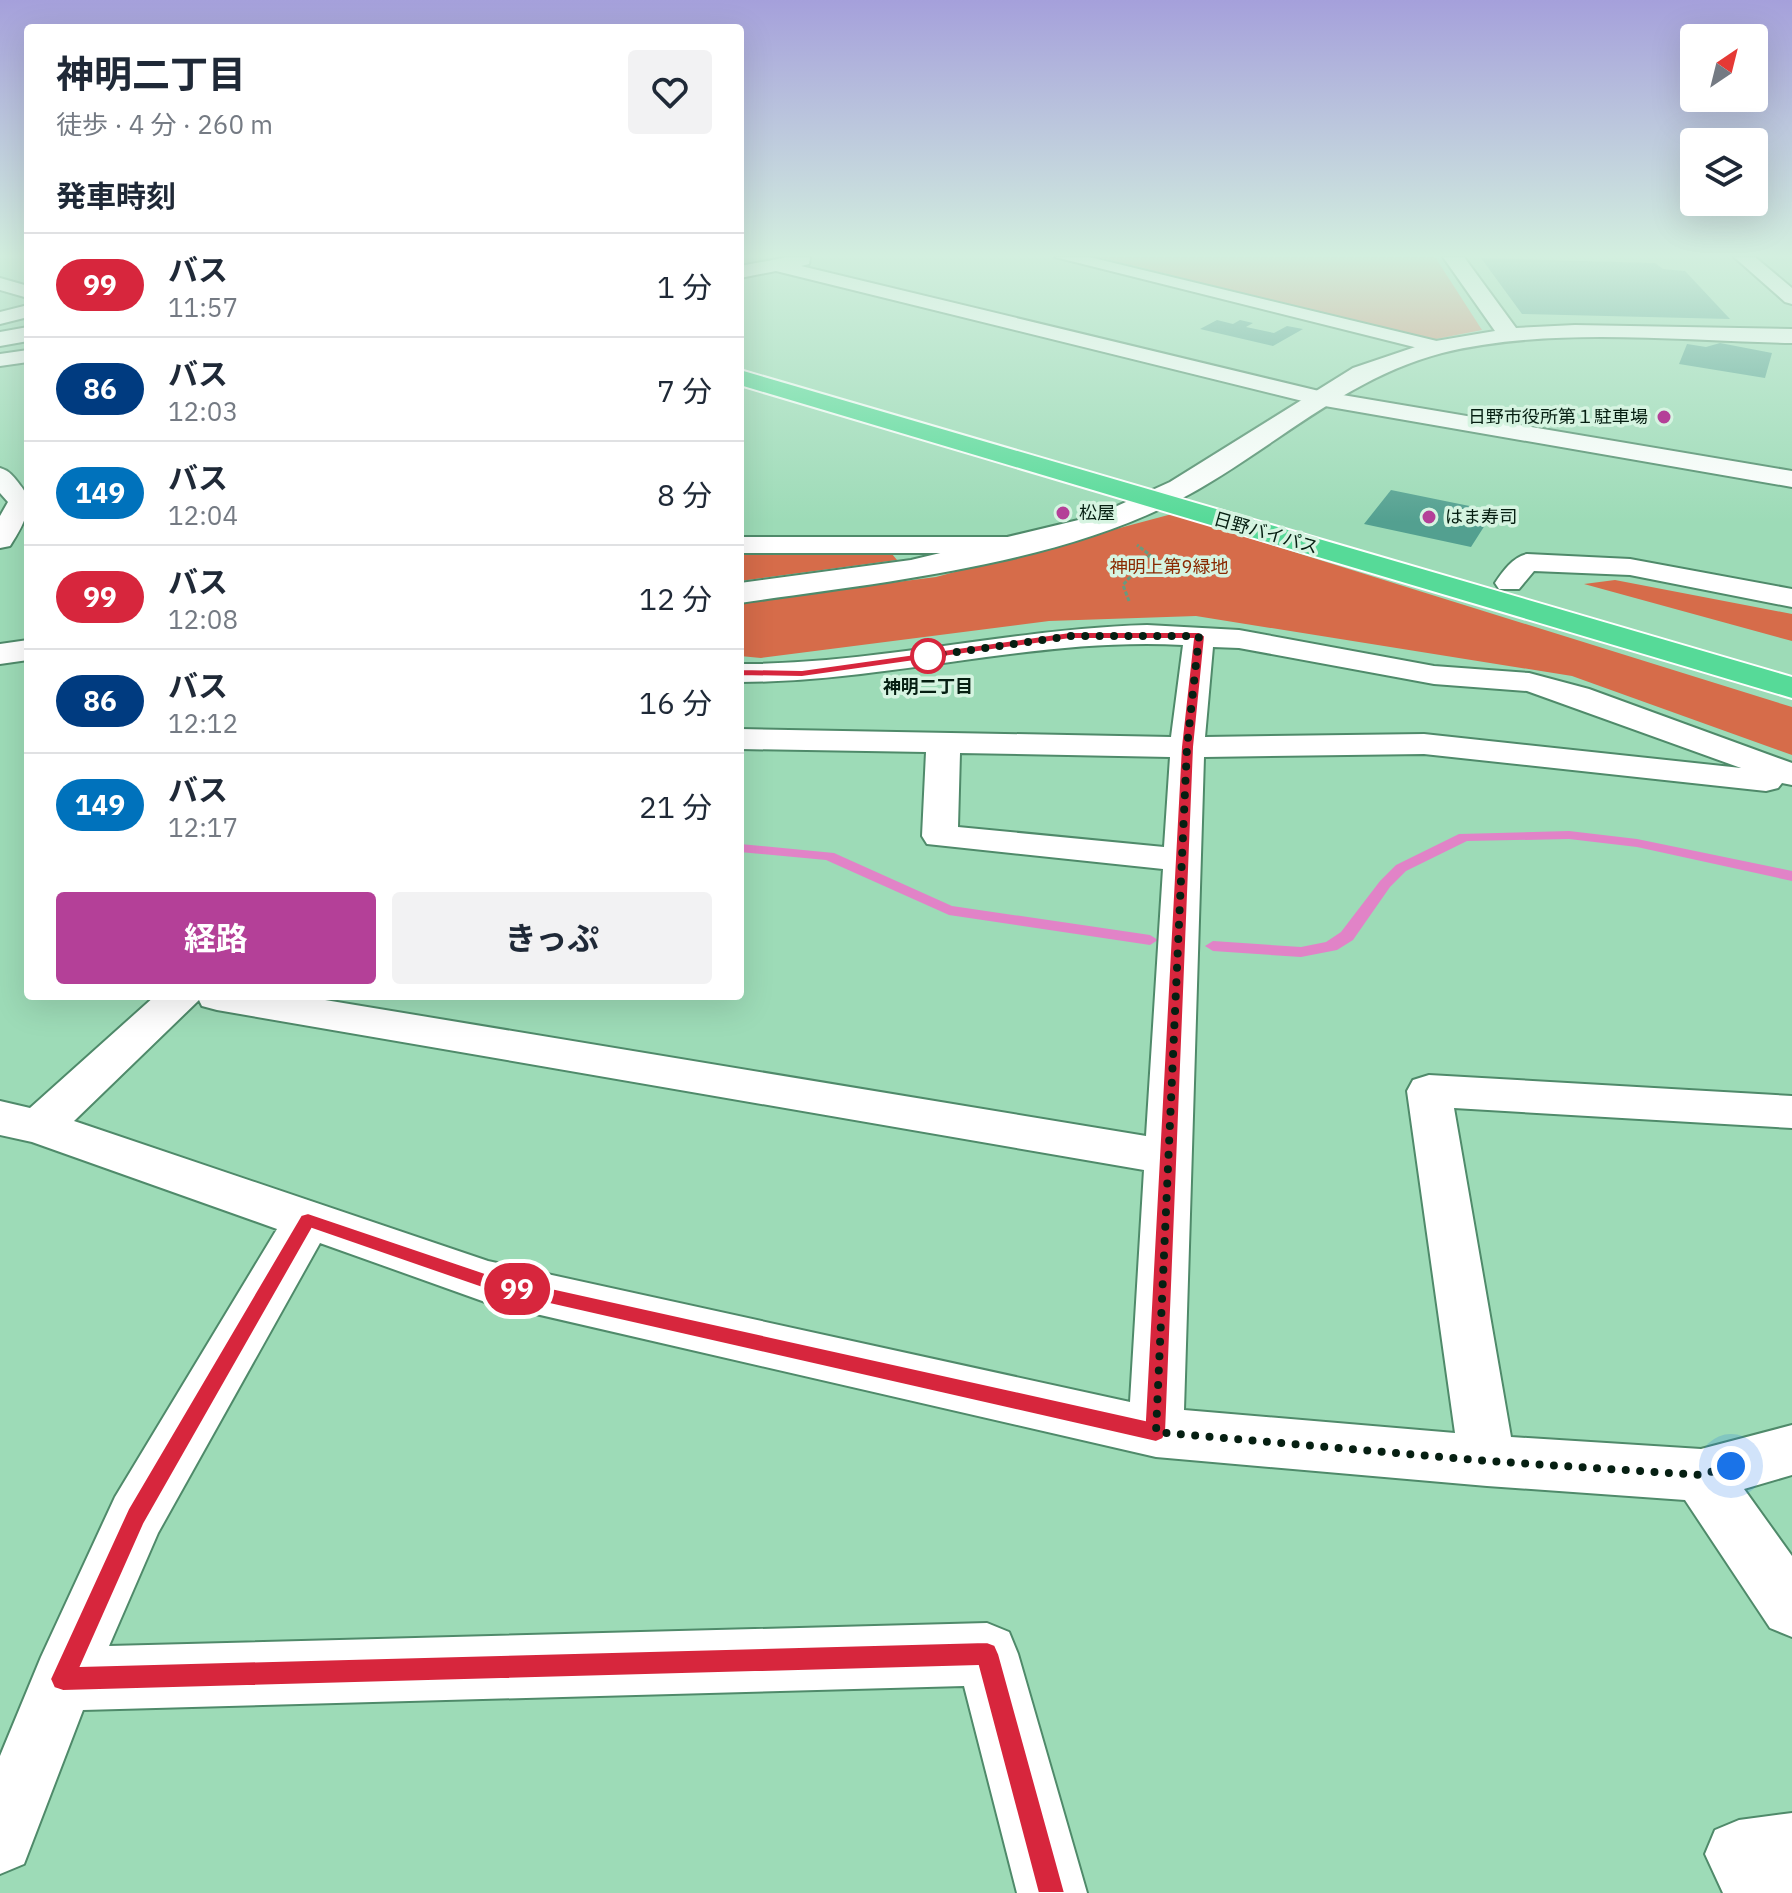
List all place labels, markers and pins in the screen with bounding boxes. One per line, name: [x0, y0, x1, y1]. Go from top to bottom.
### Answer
place label: 日野市役所第１駐車場: [1468, 405, 1648, 428]
marker: 日野市役所第１駐車場: [1655, 408, 1673, 426]
place label: 松屋: [1079, 501, 1115, 524]
marker: 松屋: [1054, 504, 1072, 522]
place label: はま寿司: [1445, 505, 1517, 528]
marker: はま寿司: [1420, 508, 1438, 526]
marker: 神明二丁目: [911, 639, 945, 673]
place label: 神明二丁目: [883, 675, 973, 698]

